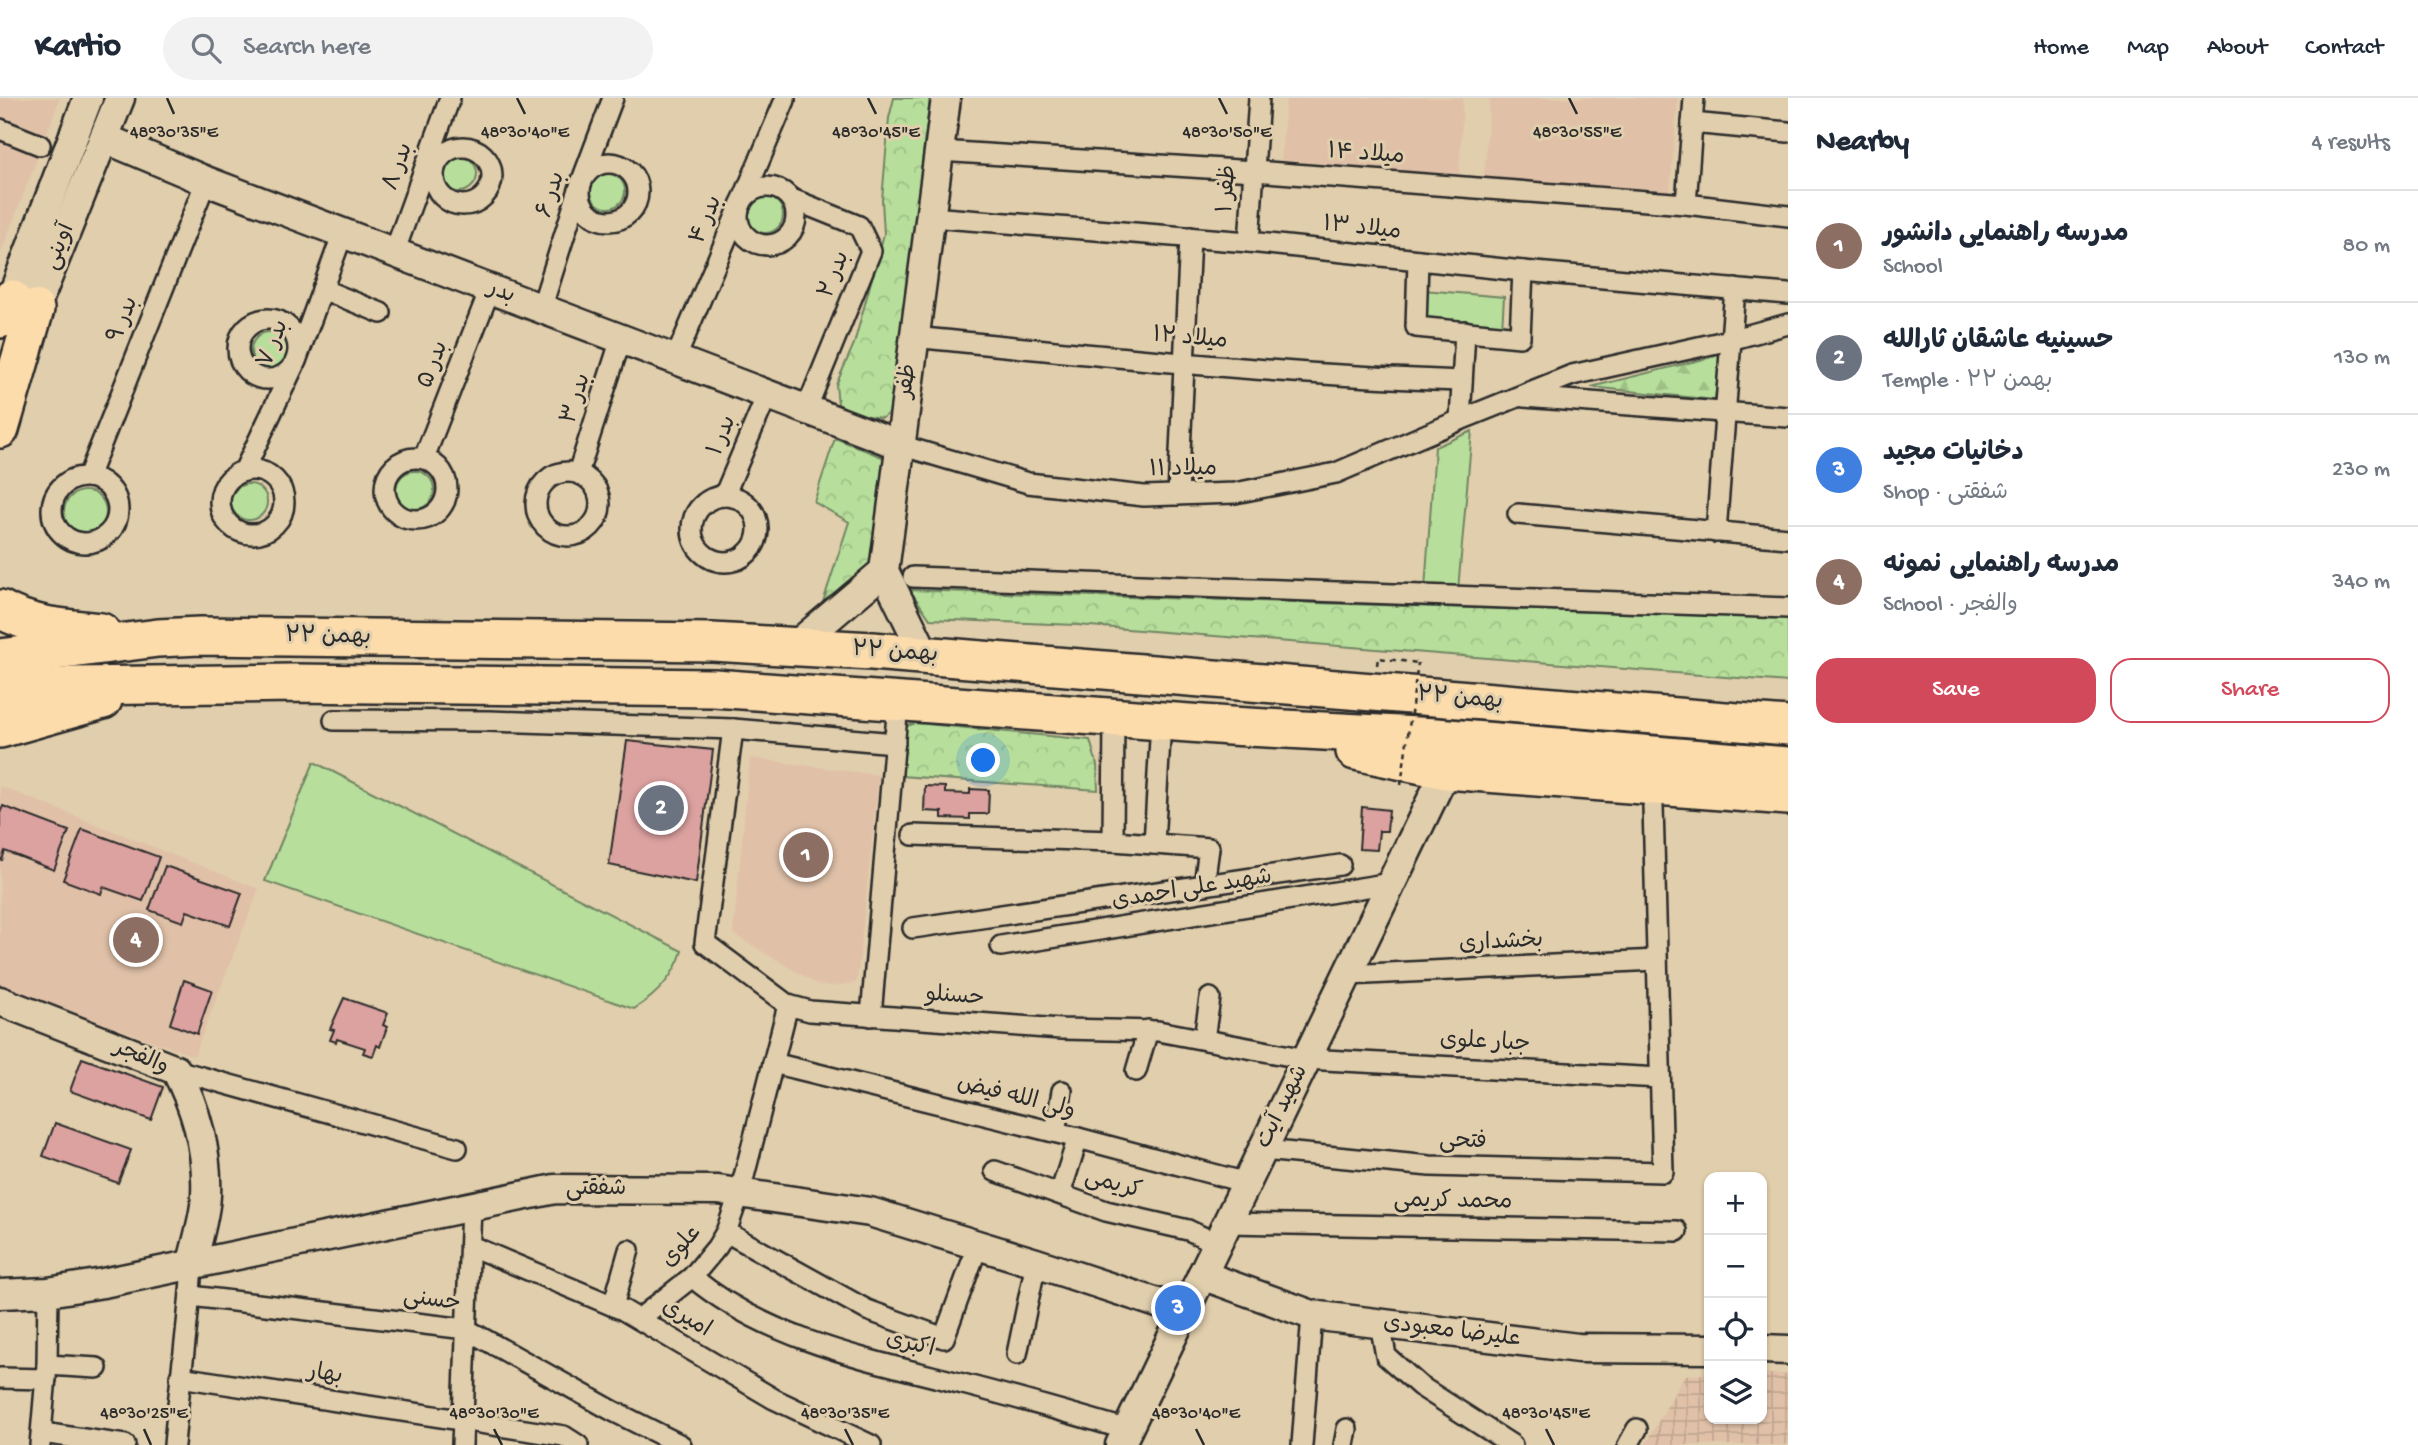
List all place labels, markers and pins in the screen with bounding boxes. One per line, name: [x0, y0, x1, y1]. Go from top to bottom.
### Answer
pin: 2: [638, 782, 684, 834]
pin: 1: [783, 829, 829, 881]
pin: 4: [113, 914, 159, 966]
pin: 3: [1155, 1282, 1201, 1334]

